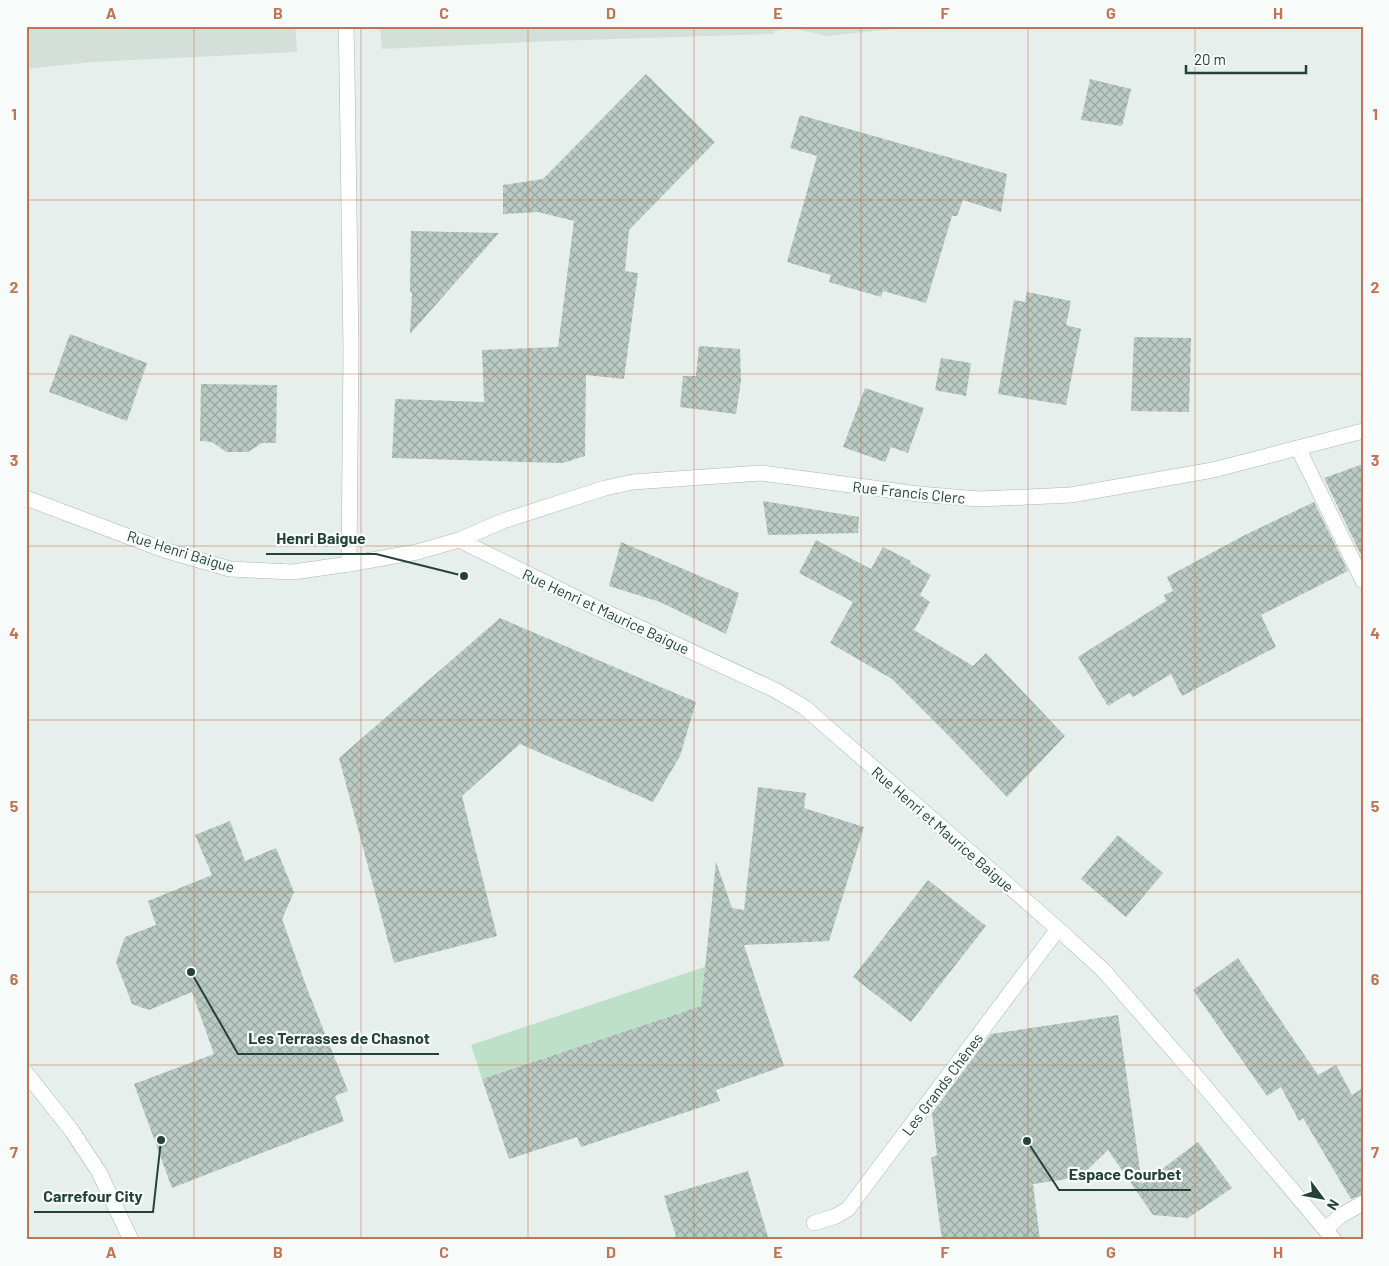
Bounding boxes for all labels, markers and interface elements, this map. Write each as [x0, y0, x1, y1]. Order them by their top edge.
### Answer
text: A [106, 3, 117, 22]
text: B [273, 3, 283, 22]
text: C [439, 3, 449, 22]
text: D [606, 3, 616, 22]
text: E [773, 3, 783, 22]
text: F [941, 3, 950, 22]
text: G [1106, 3, 1116, 22]
text: H [1273, 3, 1283, 22]
scale bar [1186, 42, 1306, 74]
text: 20 m [1194, 50, 1226, 68]
text: 1 [11, 104, 17, 123]
text: 1 [1372, 104, 1378, 123]
text: 2 [10, 277, 19, 296]
text: 2 [1371, 277, 1380, 296]
text: 3 [10, 450, 18, 469]
text: 3 [1371, 450, 1379, 469]
street label: Rue Francis Clerc [852, 477, 966, 507]
callout: Henri Baigue [266, 523, 376, 554]
street label: Rue Henri Baigue [125, 526, 237, 576]
text: Henri Baigue [276, 528, 366, 547]
street label: Rue Henri et Maurice Baigue [520, 564, 692, 658]
text: 4 [9, 623, 19, 642]
text: 4 [1370, 623, 1380, 642]
street label: Rue Henri et Maurice Baigue [868, 762, 1018, 896]
text: 5 [10, 796, 19, 815]
text: 5 [1371, 796, 1380, 815]
text: 6 [10, 969, 19, 988]
text: 6 [1371, 969, 1380, 988]
callout: Les Terrasses de Chasnot [238, 1023, 439, 1054]
text: Les Terrasses de Chasnot [248, 1028, 430, 1047]
street label: Les Grands Chênes [898, 1029, 986, 1139]
text: 7 [10, 1142, 18, 1161]
text: 7 [1371, 1142, 1379, 1161]
callout: Espace Courbet [1059, 1159, 1191, 1190]
text: Espace Courbet [1069, 1164, 1181, 1183]
north arrow [1296, 1174, 1346, 1224]
callout: Carrefour City [34, 1181, 153, 1212]
text: Carrefour City [43, 1186, 143, 1205]
text: N [1324, 1197, 1343, 1214]
text: A [106, 1242, 117, 1261]
text: B [273, 1242, 283, 1261]
text: C [439, 1242, 449, 1261]
text: D [606, 1242, 616, 1261]
text: E [773, 1242, 783, 1261]
text: F [941, 1242, 950, 1261]
text: G [1106, 1242, 1116, 1261]
text: H [1273, 1242, 1283, 1261]

